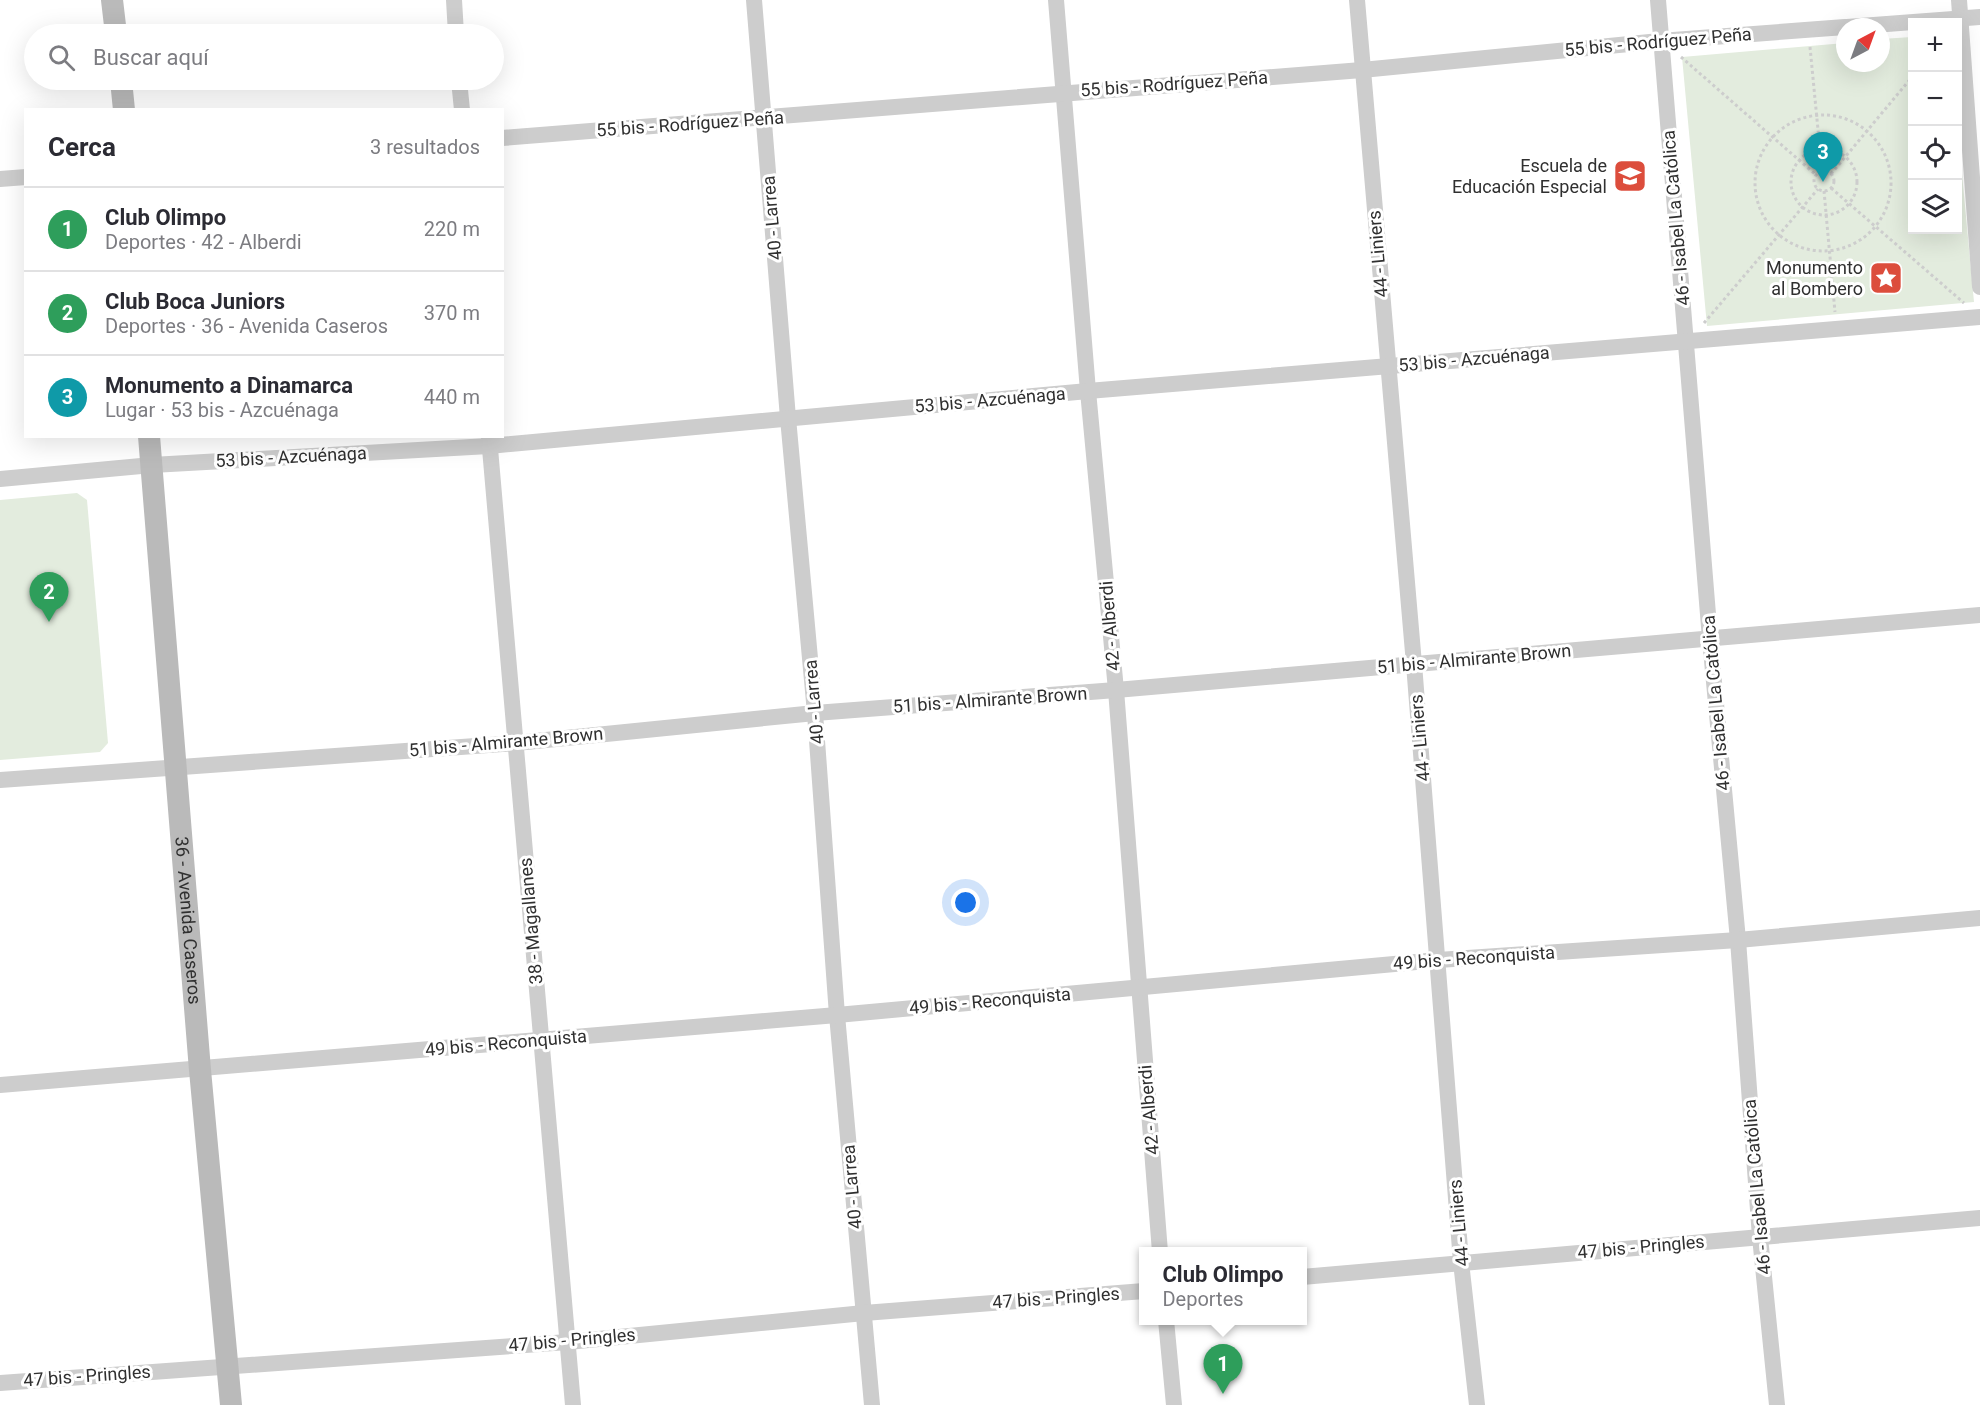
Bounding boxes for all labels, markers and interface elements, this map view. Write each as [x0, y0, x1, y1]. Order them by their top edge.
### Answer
north arrow [1836, 18, 1890, 72]
map controls [1908, 18, 1962, 234]
button: + [1908, 18, 1962, 72]
street label: 55 bis - Rodríguez Peña [1563, 23, 1752, 60]
search box [24, 24, 504, 90]
icon: search [45, 41, 78, 74]
text: Buscar aquí [93, 45, 209, 70]
street label: 55 bis - Rodríguez Peña [1079, 66, 1268, 101]
button: − [1908, 72, 1962, 126]
street label: 55 bis - Rodríguez Peña [595, 106, 784, 141]
button: locate [1908, 126, 1962, 180]
street label: 46 - Isabel La Católica [1657, 129, 1694, 307]
text: Cerca [48, 132, 116, 162]
pin: 3 [1804, 132, 1842, 182]
text: 3 resultados [370, 135, 480, 159]
place label: Escuela de Educación Especial [1452, 155, 1607, 197]
school or university icon: Escuela de Educación Especial [1612, 158, 1648, 194]
street label: 40 - Larrea [757, 175, 786, 261]
button: layers [1908, 180, 1962, 234]
text: Club Olimpo [105, 205, 226, 230]
street label: 44 - Liniers [1363, 210, 1392, 299]
text: 1 [62, 217, 73, 241]
text: 220 m [424, 217, 480, 241]
text: Deportes · 42 - Alberdi [105, 230, 302, 254]
place label: Monumento al Bombero [1766, 257, 1863, 299]
place icon: Monumento al Bombero [1868, 260, 1904, 296]
text: Club Boca Juniors [105, 289, 285, 314]
text: 2 [62, 301, 73, 325]
text: 370 m [424, 301, 480, 325]
text: Deportes · 36 - Avenida Caseros [105, 314, 388, 338]
street label: 53 bis - Azcuénaga [1398, 341, 1550, 376]
text: Monumento a Dinamarca [105, 373, 353, 398]
street label: 53 bis - Azcuénaga [914, 382, 1066, 417]
text: 3 [62, 385, 73, 409]
text: 440 m [424, 385, 480, 409]
text: Lugar · 53 bis - Azcuénaga [105, 398, 339, 422]
street label: 53 bis - Azcuénaga [215, 442, 367, 471]
pin: 2 [29, 572, 68, 622]
street label: 42 - Alberdi [1095, 580, 1124, 672]
street label: 46 - Isabel La Católica [1697, 614, 1734, 792]
street label: 51 bis - Almirante Brown [1376, 640, 1572, 677]
street label: 40 - Larrea [799, 659, 828, 745]
street label: 51 bis - Almirante Brown [892, 682, 1088, 717]
street label: 44 - Liniers [1405, 694, 1434, 783]
street label: 51 bis - Almirante Brown [408, 723, 604, 760]
street label: 36 - Avenida Caseros [171, 836, 206, 1005]
street label: 38 - Magallanes [515, 857, 546, 985]
your location [951, 888, 980, 917]
street label: 49 bis - Reconquista [1392, 941, 1556, 974]
street label: 49 bis - Reconquista [908, 983, 1072, 1018]
street label: 49 bis - Reconquista [424, 1025, 588, 1060]
street label: 42 - Alberdi [1134, 1064, 1163, 1156]
street label: 46 - Isabel La Católica [1738, 1098, 1775, 1276]
street label: 40 - Larrea [837, 1144, 866, 1230]
street label: 44 - Liniers [1444, 1179, 1473, 1268]
street label: 47 bis - Pringles [1577, 1230, 1705, 1263]
popup [1139, 1247, 1307, 1325]
text: Club Olimpo [1162, 1262, 1284, 1287]
street label: 47 bis - Pringles [992, 1283, 1120, 1312]
text: Deportes [1162, 1287, 1244, 1311]
street label: 47 bis - Pringles [508, 1323, 636, 1356]
pin: 1 [1204, 1344, 1242, 1394]
street label: 47 bis - Pringles [23, 1361, 151, 1390]

